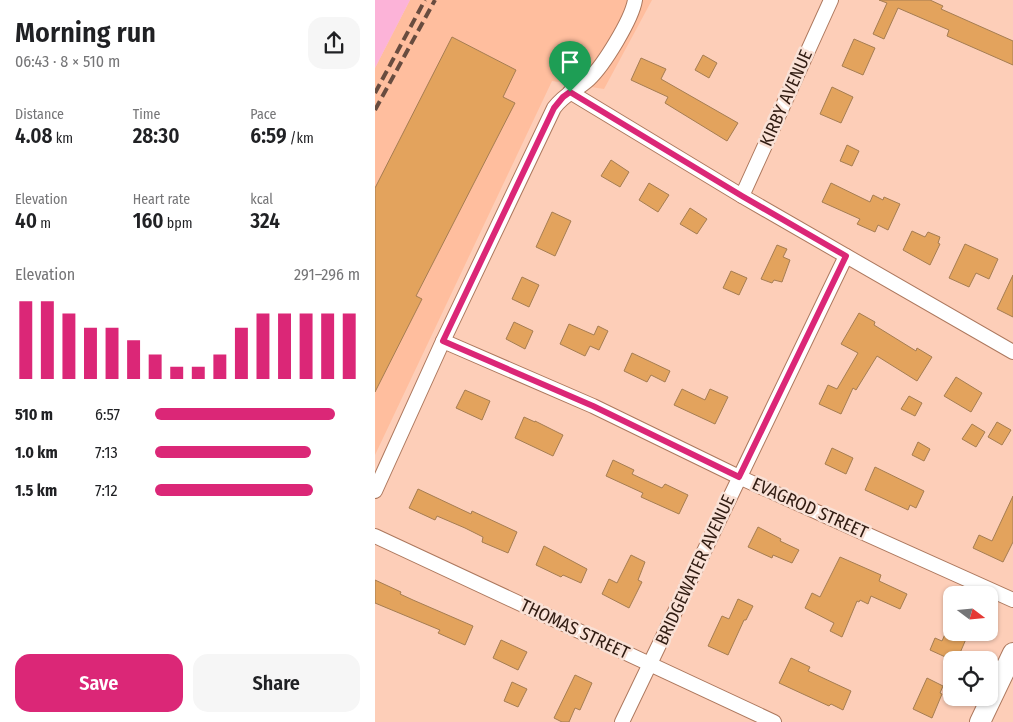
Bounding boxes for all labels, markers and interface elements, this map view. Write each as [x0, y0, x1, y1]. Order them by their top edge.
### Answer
text: Morning run [15, 16, 156, 49]
button: share [308, 17, 360, 69]
pin [549, 41, 591, 92]
street label: KIRBY AVENUE [755, 46, 817, 150]
icon: arrive [556, 48, 584, 76]
text: 06:43 · 8 × 510 m [15, 52, 120, 71]
text: Distance [15, 106, 64, 123]
text: Time [133, 106, 160, 123]
text: Pace [250, 106, 276, 123]
text: 4.08 [15, 123, 52, 149]
text: 28:30 [133, 123, 179, 149]
text: 6:59 [250, 123, 287, 149]
text: km [52, 130, 73, 147]
text: /km [287, 130, 314, 147]
text: Elevation [15, 191, 68, 208]
text: Heart rate [133, 191, 190, 208]
text: kcal [250, 191, 273, 208]
text: 40 [15, 208, 37, 234]
text: 160 [133, 208, 164, 234]
text: 324 [250, 208, 280, 234]
text: m [37, 215, 51, 232]
text: bpm [164, 215, 193, 232]
text: Elevation [15, 265, 75, 284]
text: 291–296 m [294, 265, 360, 284]
text: 510 m [15, 405, 53, 424]
text: 6:57 [95, 405, 120, 424]
text: 1.0 km [15, 443, 58, 462]
text: 7:13 [95, 443, 118, 462]
street label: EVAGROD STREET [749, 473, 872, 544]
text: 1.5 km [15, 481, 57, 500]
text: 7:12 [95, 481, 118, 500]
street label: BRIDGEWATER AVENUE [651, 491, 739, 649]
north arrow [943, 586, 997, 641]
map controls [943, 586, 998, 706]
street label: THOMAS STREET [517, 594, 634, 664]
button: locate [943, 651, 998, 706]
button: Save [15, 654, 183, 712]
button: Share [193, 654, 360, 712]

